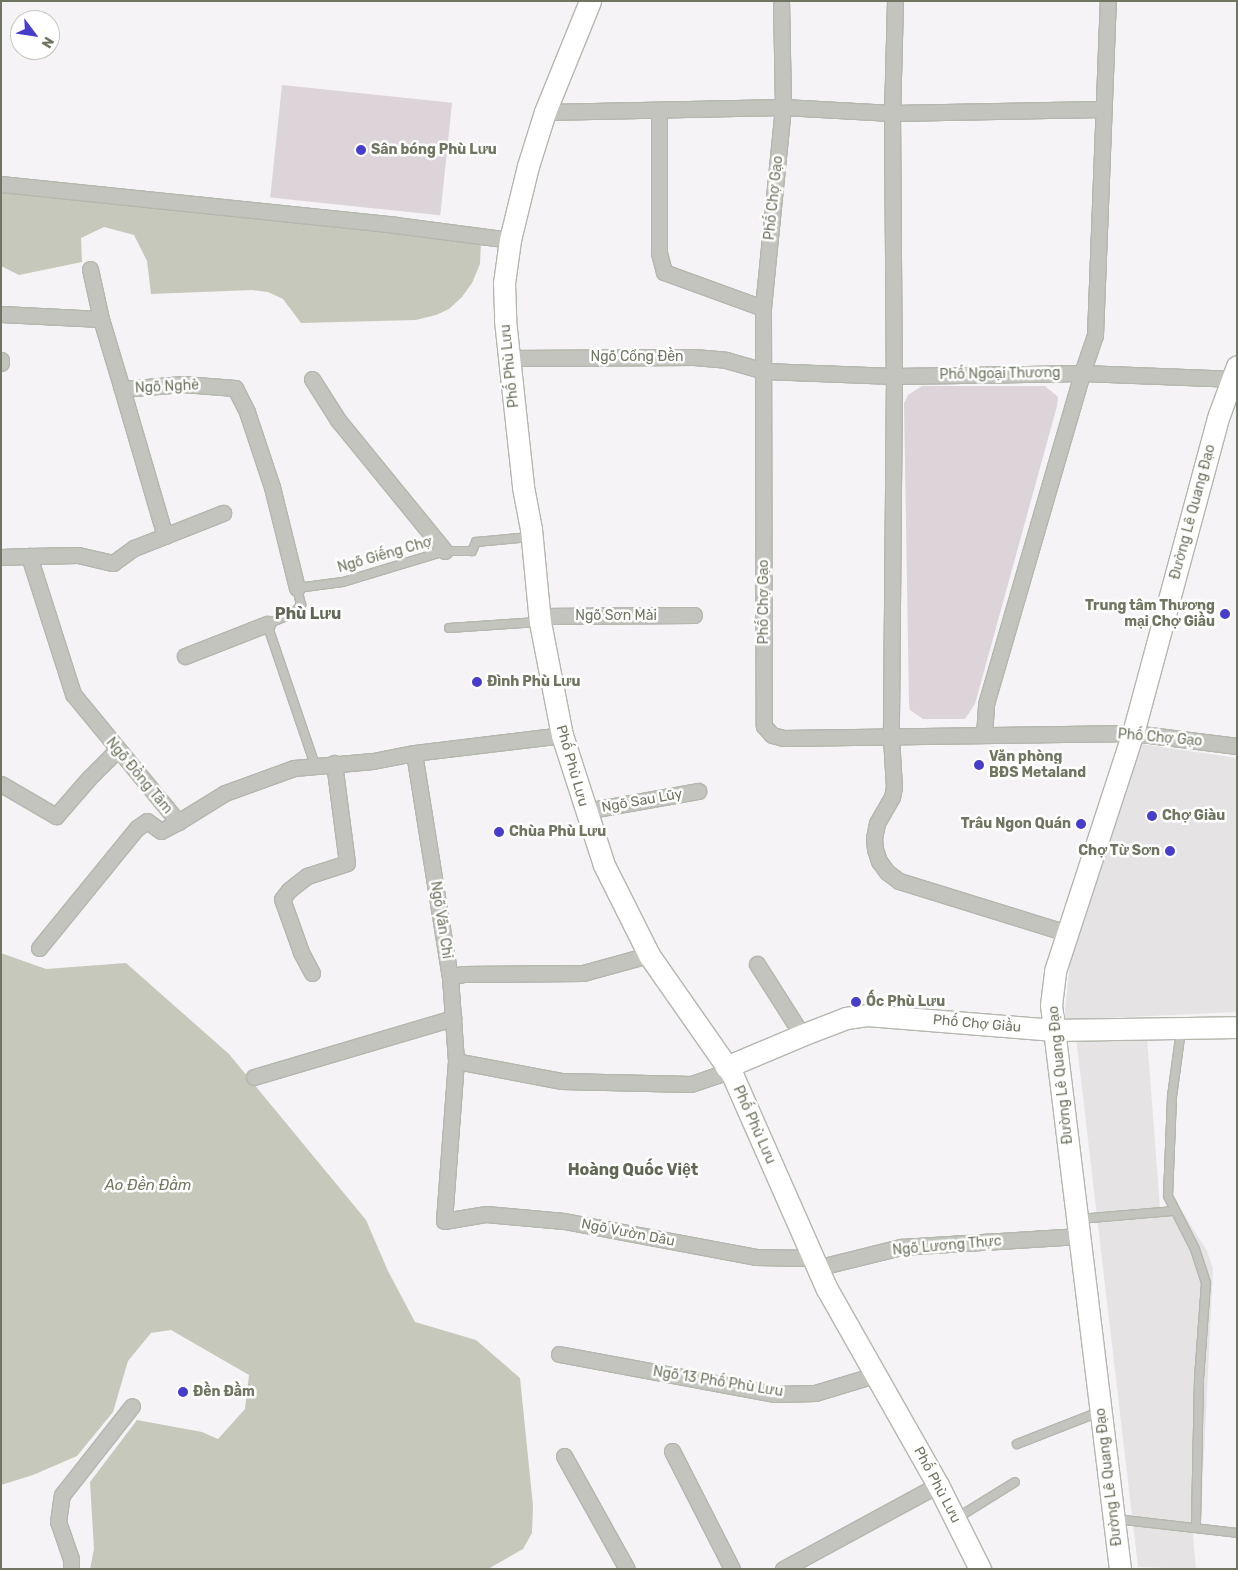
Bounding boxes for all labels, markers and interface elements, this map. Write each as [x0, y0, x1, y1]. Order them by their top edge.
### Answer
north arrow [10, 10, 60, 60]
text: N [38, 34, 57, 51]
place label: Sân bóng Phù Lưu [371, 142, 497, 158]
marker: Sân bóng Phù Lưu [355, 144, 367, 156]
street label: Phố Chợ Gạo [761, 155, 787, 241]
street label: Phố Phù Lưu [497, 323, 523, 409]
street label: Ngõ Cổng Đền [590, 349, 684, 365]
street label: Phố Ngoại Thương [939, 365, 1061, 383]
street label: Ngõ Nghè [135, 377, 199, 397]
street label: Đường Lê Quang Đạo [1167, 443, 1219, 581]
street label: Ngõ Giếng Chợ [336, 533, 434, 577]
street label: Phố Chợ Gạo [756, 560, 772, 644]
place label: Trung tâm Thương mại Chợ Giầu [1084, 598, 1215, 630]
district label: Phù Lưu [275, 604, 341, 624]
street label: Ngõ Sơn Mài [575, 608, 657, 624]
marker: Trung tâm Thương mại Chợ Giầu [1219, 608, 1231, 620]
place label: Đình Phù Lưu [487, 674, 580, 690]
marker: Đình Phù Lưu [471, 676, 483, 688]
street label: Phố Phù Lưu [552, 723, 592, 809]
street label: Phố Chợ Gạo [1117, 726, 1203, 750]
street label: Ngõ Đồng Tâm [102, 734, 176, 818]
place label: Văn phòng BĐS Metaland [989, 749, 1086, 782]
marker: Văn phòng BĐS Metaland [973, 759, 985, 771]
street label: Ngõ Sau Lũy [600, 786, 684, 816]
place label: Chợ Giàu [1162, 808, 1225, 824]
marker: Chợ Giàu [1146, 810, 1158, 822]
place label: Trâu Ngon Quán [961, 816, 1071, 832]
marker: Trâu Ngon Quán [1075, 818, 1087, 830]
place label: Chùa Phù Lưu [509, 824, 606, 840]
marker: Chùa Phù Lưu [493, 826, 505, 838]
place label: Chợ Từ Sơn [1078, 843, 1160, 859]
marker: Chợ Từ Sơn [1164, 845, 1176, 857]
street label: Ngõ Văn Chỉ [427, 880, 455, 960]
place label: Ốc Phù Lưu [866, 994, 945, 1010]
marker: Ốc Phù Lưu [850, 996, 862, 1008]
street label: Đường Lê Quang Đạo [1045, 1005, 1077, 1145]
street label: Phố Chợ Giầu [932, 1012, 1022, 1036]
street label: Phố Phù Lưu [729, 1083, 779, 1167]
district label: Hoàng Quốc Việt [567, 1160, 699, 1180]
water label: Ao Đền Đầm [105, 1177, 191, 1195]
street label: Ngõ Vườn Dâu [580, 1216, 676, 1250]
street label: Ngõ Lương Thực [892, 1233, 1002, 1259]
street label: Ngõ 13 Phố Phù Lưu [652, 1363, 784, 1401]
place label: Đền Đầm [193, 1384, 255, 1400]
marker: Đền Đầm [177, 1386, 189, 1398]
street label: Đường Lê Quang Đạo [1092, 1407, 1126, 1547]
street label: Phố Phù Lưu [910, 1444, 964, 1526]

